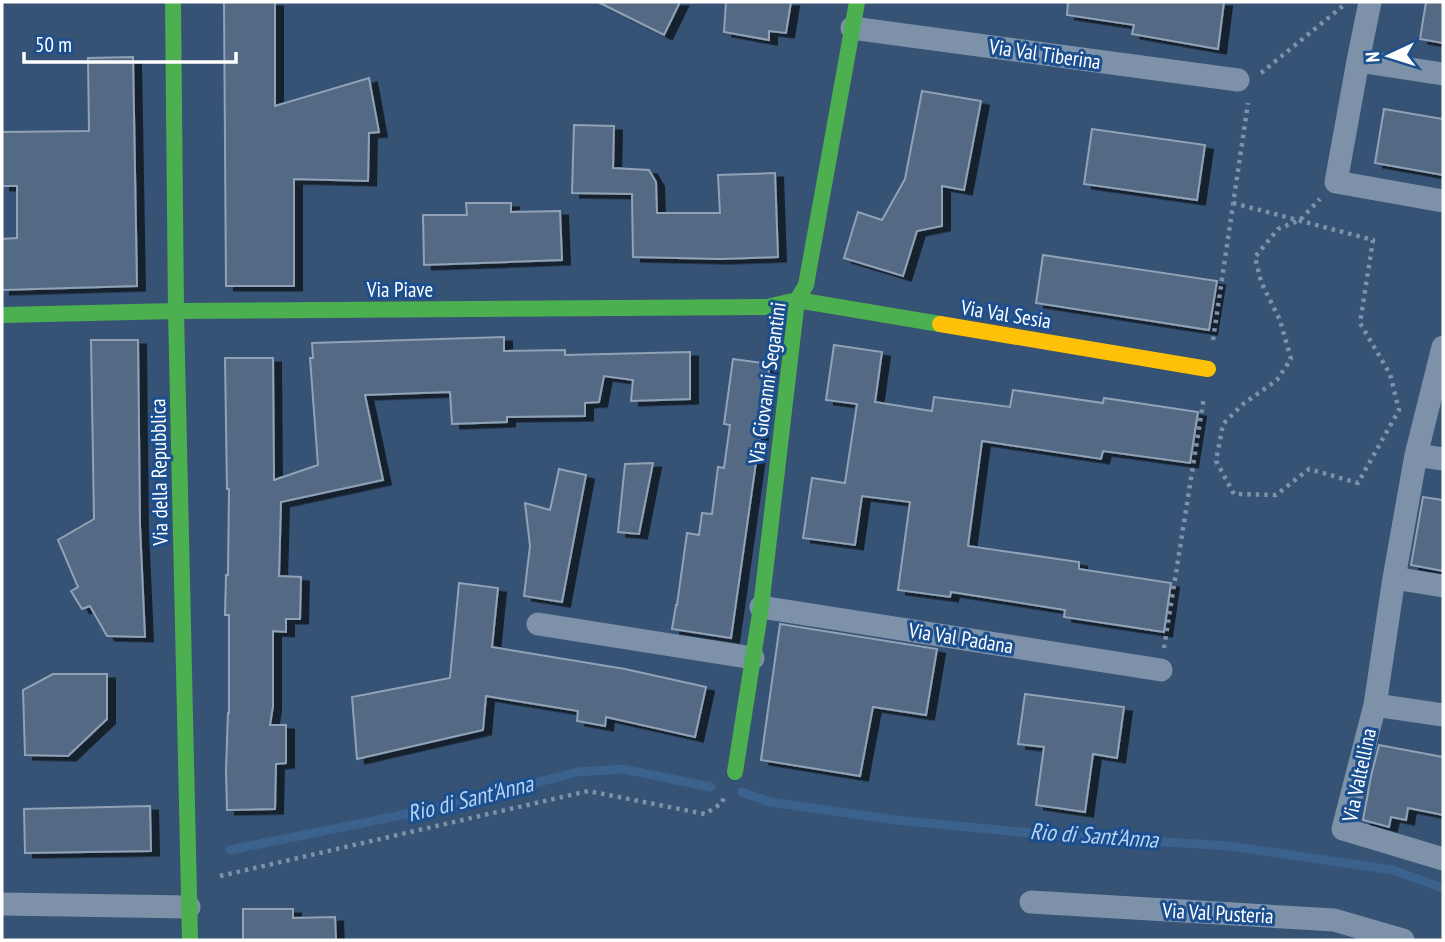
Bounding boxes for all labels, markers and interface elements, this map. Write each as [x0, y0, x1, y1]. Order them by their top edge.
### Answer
scale bar [24, 21, 236, 65]
north arrow [1354, 21, 1424, 91]
text: 50 m [35, 31, 72, 58]
street label: Via Val Tiberina [986, 33, 1103, 75]
text: N [1360, 51, 1384, 63]
street label: Via Piave [366, 276, 433, 303]
street label: Via Val Sesia [958, 293, 1053, 334]
street label: Via Giovanni Segantini [742, 300, 792, 467]
street label: Via della Repubblica [144, 398, 174, 547]
street label: Via Val Padana [906, 616, 1015, 660]
street label: Via Valtellina [1336, 726, 1382, 825]
water label: Rio di Sant'Anna [404, 768, 537, 828]
water label: Rio di Sant'Anna [1029, 816, 1161, 854]
street label: Via Val Pusteria [1161, 897, 1274, 929]

